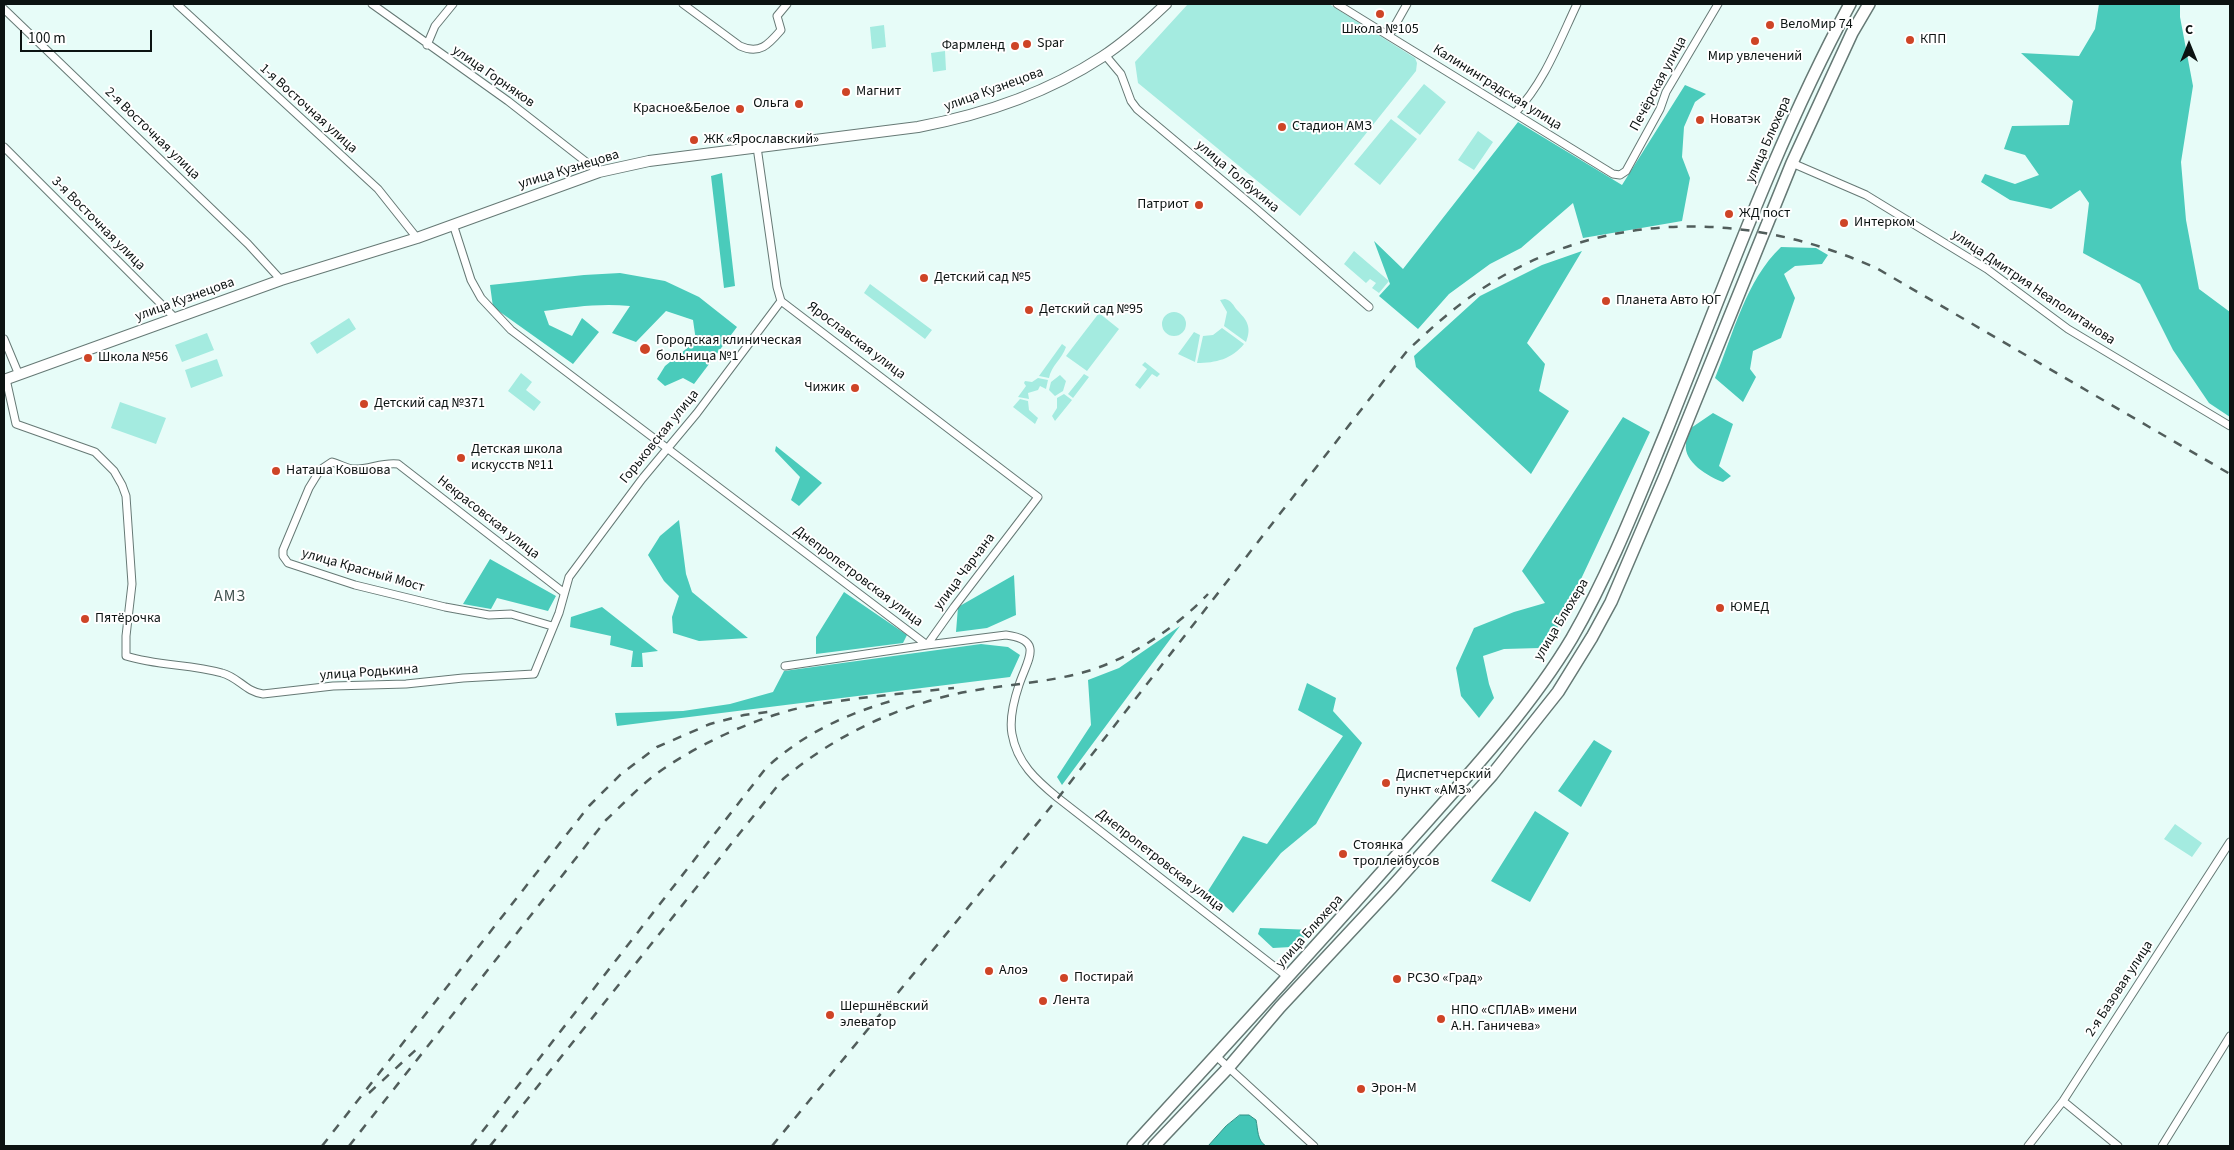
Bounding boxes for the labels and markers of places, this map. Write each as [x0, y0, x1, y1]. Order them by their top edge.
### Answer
marker: Школа №105 [1374, 8, 1386, 20]
place label: ВелоМир 74 [1780, 17, 1853, 33]
marker: ВелоМир 74 [1764, 19, 1776, 31]
place label: Школа №105 [1341, 22, 1419, 38]
place label: КПП [1920, 32, 1946, 48]
marker: КПП [1904, 34, 1916, 46]
marker: Мир увлечений [1749, 35, 1761, 47]
place label: Spar [1037, 36, 1064, 52]
place label: Фармленд [942, 38, 1005, 54]
marker: Spar [1021, 38, 1033, 50]
marker: Фармленд [1009, 40, 1021, 52]
place label: Мир увлечений [1708, 49, 1802, 65]
place label: Магнит [856, 84, 901, 100]
marker: Магнит [840, 86, 852, 98]
place label: Ольга [753, 96, 789, 112]
marker: Ольга [793, 98, 805, 110]
place label: Красное&Белое [633, 101, 730, 117]
marker: Красное&Белое [734, 103, 746, 115]
place label: Новатэк [1710, 112, 1760, 128]
marker: Новатэк [1694, 114, 1706, 126]
place label: Стадион АМЗ [1292, 119, 1372, 135]
marker: Стадион АМЗ [1276, 121, 1288, 133]
place label: ЖК «Ярославский» [704, 132, 819, 148]
marker: ЖК «Ярославский» [688, 134, 700, 146]
place label: Патриот [1137, 197, 1189, 213]
marker: Патриот [1193, 199, 1205, 211]
place label: ЖД пост [1739, 206, 1791, 222]
marker: ЖД пост [1723, 208, 1735, 220]
place label: Интерком [1854, 215, 1915, 231]
marker: Интерком [1838, 217, 1850, 229]
place label: Детский сад №5 [934, 270, 1031, 286]
marker: Детский сад №5 [918, 272, 930, 284]
place label: Планета Авто ЮГ [1616, 293, 1721, 309]
marker: Планета Авто ЮГ [1600, 295, 1612, 307]
place label: Детский сад №95 [1039, 302, 1143, 318]
marker: Детский сад №95 [1023, 304, 1035, 316]
place label: Городская клиническая больница №1 [656, 333, 802, 366]
marker: Городская клиническая больница №1 [638, 342, 652, 356]
place label: Школа №56 [98, 350, 168, 366]
marker: Школа №56 [82, 352, 94, 364]
place label: Чижик [804, 380, 845, 396]
marker: Чижик [849, 382, 861, 394]
place label: Детский сад №371 [374, 396, 485, 412]
marker: Детский сад №371 [358, 398, 370, 410]
place label: Детская школа искусств №11 [471, 442, 563, 474]
marker: Детская школа искусств №11 [455, 452, 467, 464]
place label: Наташа Ковшова [286, 463, 390, 479]
marker: Наташа Ковшова [270, 465, 282, 477]
place label: ЮМЕД [1730, 600, 1769, 616]
marker: ЮМЕД [1714, 602, 1726, 614]
place label: Пятёрочка [95, 611, 161, 627]
marker: Пятёрочка [79, 613, 91, 625]
place label: Диспетчерский пункт «АМЗ» [1396, 767, 1491, 800]
marker: Диспетчерский пункт «АМЗ» [1380, 777, 1392, 789]
place label: Стоянка троллейбусов [1353, 838, 1439, 870]
marker: Стоянка троллейбусов [1337, 848, 1349, 860]
place label: Алоэ [999, 963, 1028, 979]
marker: Алоэ [983, 965, 995, 977]
place label: Постирай [1074, 970, 1134, 986]
place label: РСЗО «Град» [1407, 971, 1483, 987]
marker: Постирай [1058, 972, 1070, 984]
marker: РСЗО «Град» [1391, 973, 1403, 985]
place label: Лента [1053, 993, 1090, 1009]
marker: Лента [1037, 995, 1049, 1007]
place label: Шершнёвский элеватор [840, 999, 929, 1032]
place label: НПО «СПЛАВ» имени А.Н. Ганичева» [1451, 1003, 1577, 1036]
marker: Шершнёвский элеватор [824, 1009, 836, 1021]
marker: НПО «СПЛАВ» имени А.Н. Ганичева» [1435, 1013, 1447, 1025]
place label: Эрон-М [1371, 1081, 1417, 1097]
marker: Эрон-М [1355, 1083, 1367, 1095]

